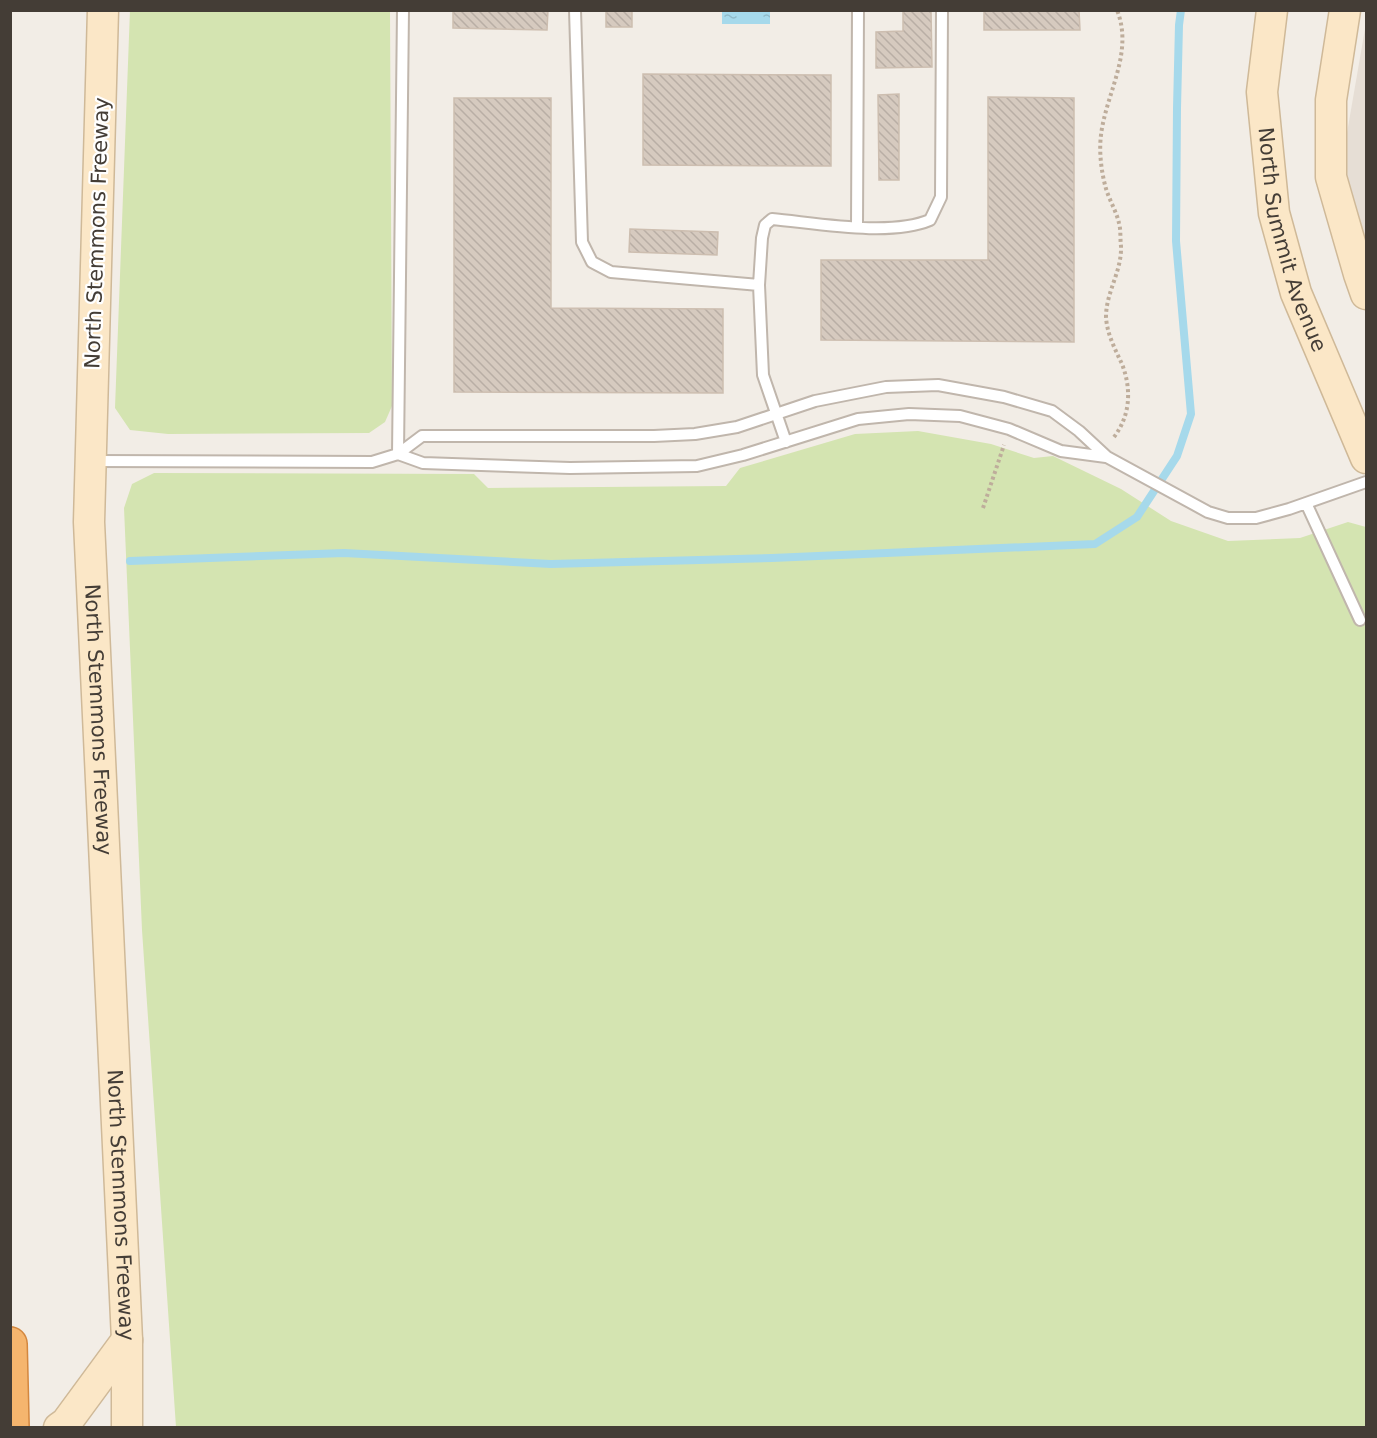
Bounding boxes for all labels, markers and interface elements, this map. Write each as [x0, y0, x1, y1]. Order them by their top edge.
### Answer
street label: North Stemmons Freeway [80, 97, 114, 369]
street label: North Summit Avenue [1254, 126, 1332, 355]
street label: North Stemmons Freeway [80, 583, 116, 856]
street label: North Stemmons Freeway [102, 1069, 139, 1341]

